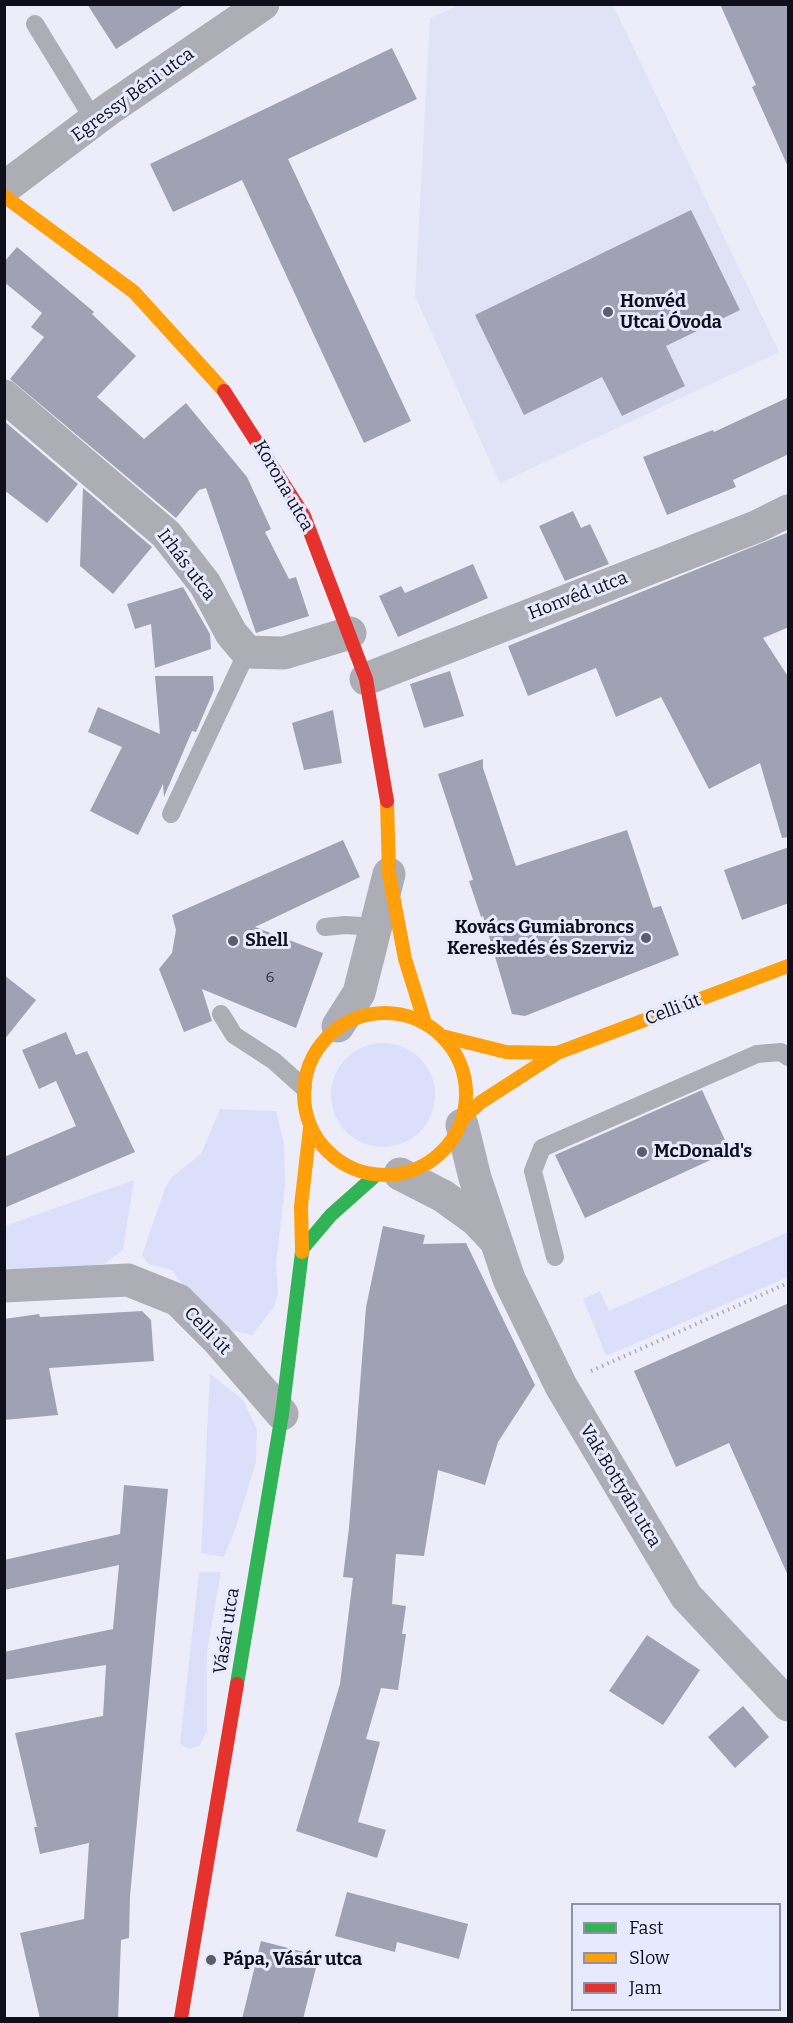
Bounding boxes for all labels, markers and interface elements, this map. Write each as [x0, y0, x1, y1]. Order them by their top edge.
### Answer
street label: Egressy Béni utca [68, 43, 198, 147]
place label: Honvéd Utcai Óvoda [620, 291, 722, 334]
marker: Honvéd Utcai Óvoda [601, 305, 615, 319]
street label: Korona utca [248, 437, 318, 535]
street label: Irhás utca [152, 525, 220, 605]
street label: Honvéd utca [525, 567, 631, 625]
place label: Kovács Gumiabroncs Kereskedés és Szerviz [447, 917, 634, 960]
place label: Shell [245, 930, 288, 952]
marker: Kovács Gumiabroncs Kereskedés és Szerviz [639, 931, 653, 945]
marker: Shell [226, 934, 240, 948]
house number: 6 [266, 969, 274, 987]
street label: Celli út [642, 990, 704, 1030]
place label: McDonald's [654, 1141, 752, 1163]
marker: McDonald's [635, 1145, 649, 1159]
street label: Celli út [179, 1303, 235, 1359]
street label: Vak Bottyán utca [575, 1421, 665, 1551]
street label: Vásár utca [210, 1586, 244, 1676]
legend [571, 1903, 781, 2011]
text: Fast [629, 1917, 664, 1939]
text: Slow [629, 1947, 669, 1969]
place label: Pápa, Vásár utca [223, 1949, 362, 1971]
marker: Pápa, Vásár utca [204, 1953, 218, 1967]
text: Jam [629, 1977, 662, 1999]

